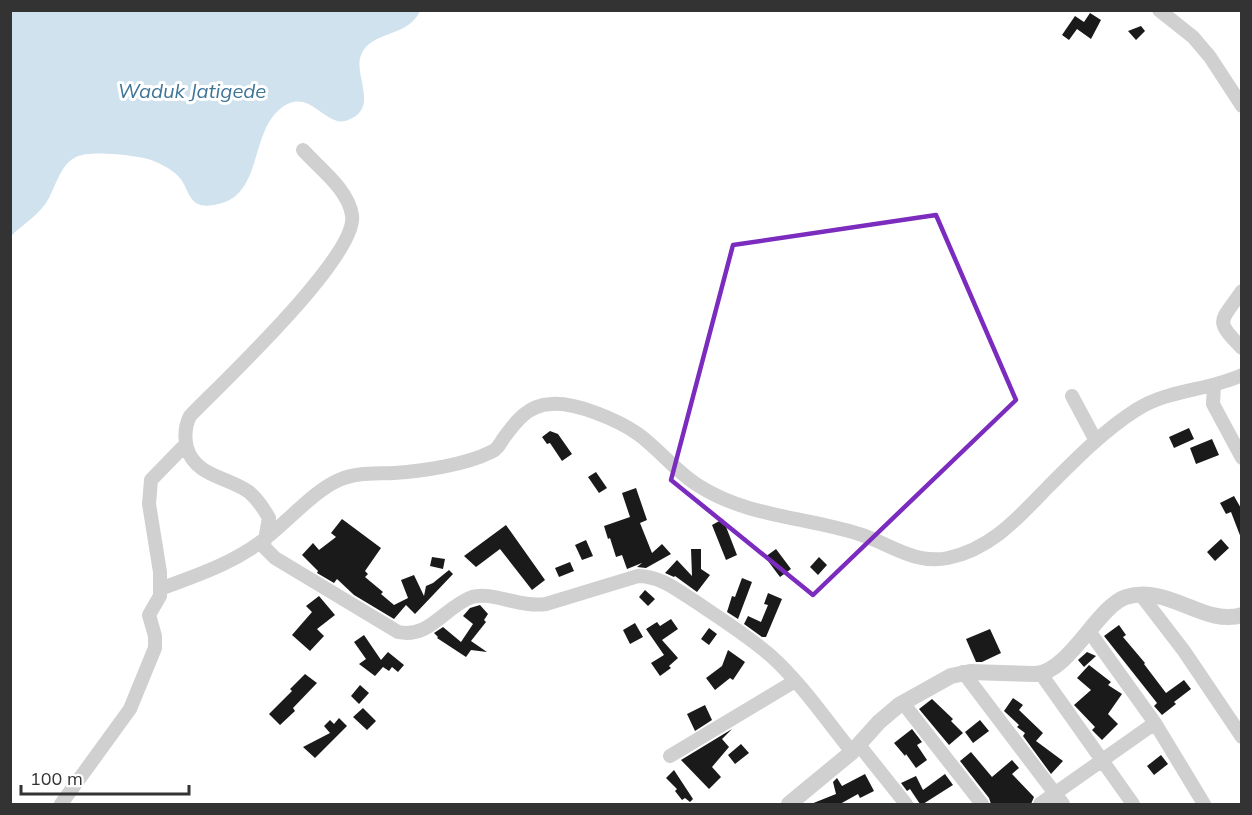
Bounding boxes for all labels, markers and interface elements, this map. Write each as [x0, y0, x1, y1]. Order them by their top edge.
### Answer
water label: Waduk Jatigede [118, 78, 266, 103]
scale bar [21, 758, 189, 796]
text: 100 m [30, 767, 83, 790]

